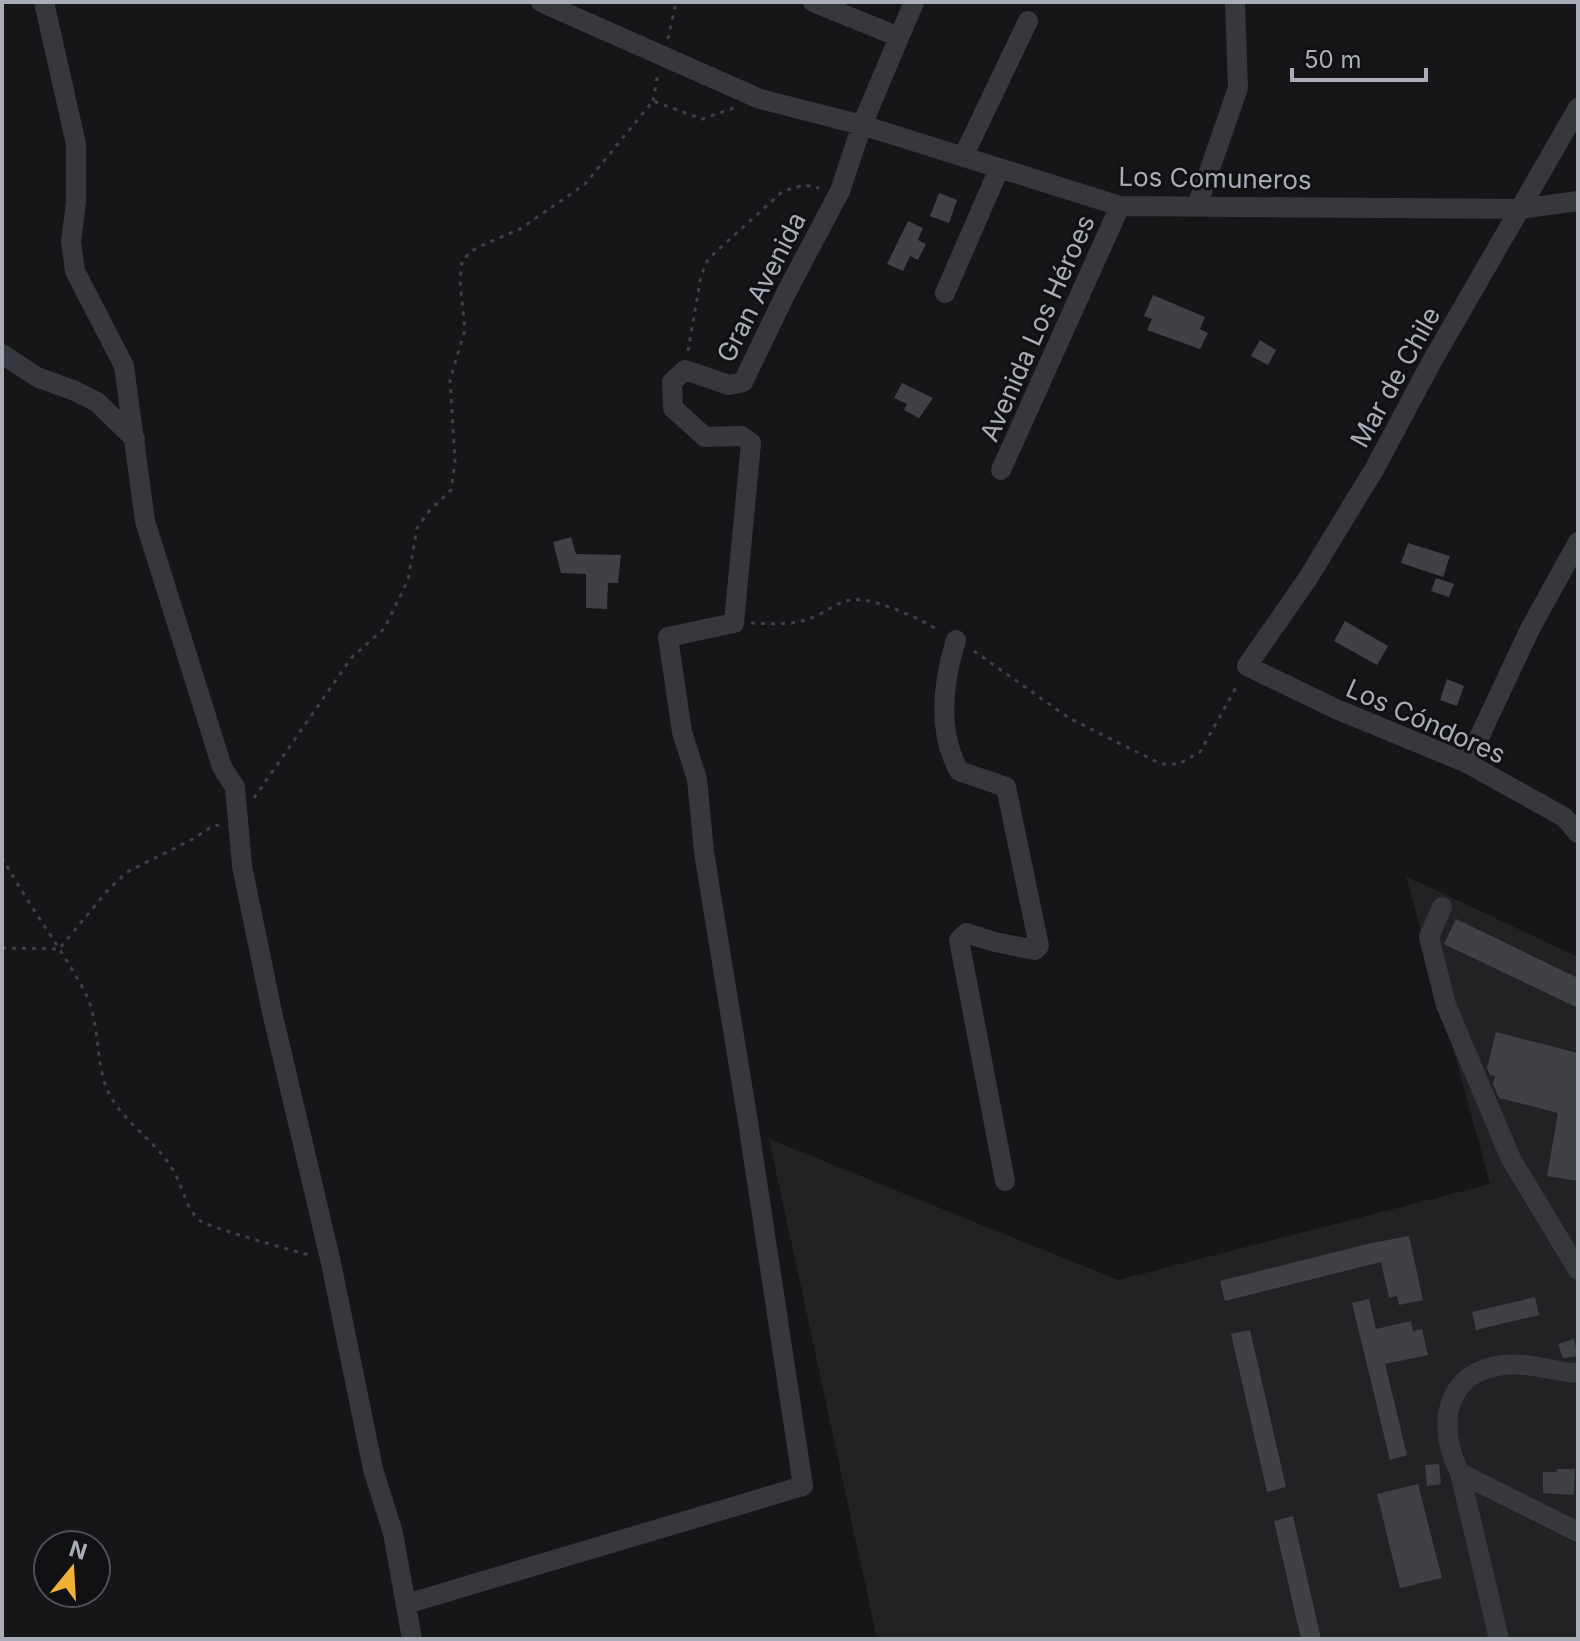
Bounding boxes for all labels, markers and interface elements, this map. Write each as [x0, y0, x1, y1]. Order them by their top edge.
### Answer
scale bar [1292, 32, 1426, 82]
text: 50 m [1304, 45, 1362, 74]
street label: Los Comuneros [1118, 161, 1312, 195]
street label: Gran Avenida [710, 207, 812, 367]
street label: Avenida Los Héroes [973, 210, 1101, 446]
street label: Mar de Chile [1344, 301, 1446, 453]
street label: Los Cóndores [1342, 672, 1510, 770]
north arrow [32, 1529, 112, 1609]
text: N [66, 1535, 90, 1565]

